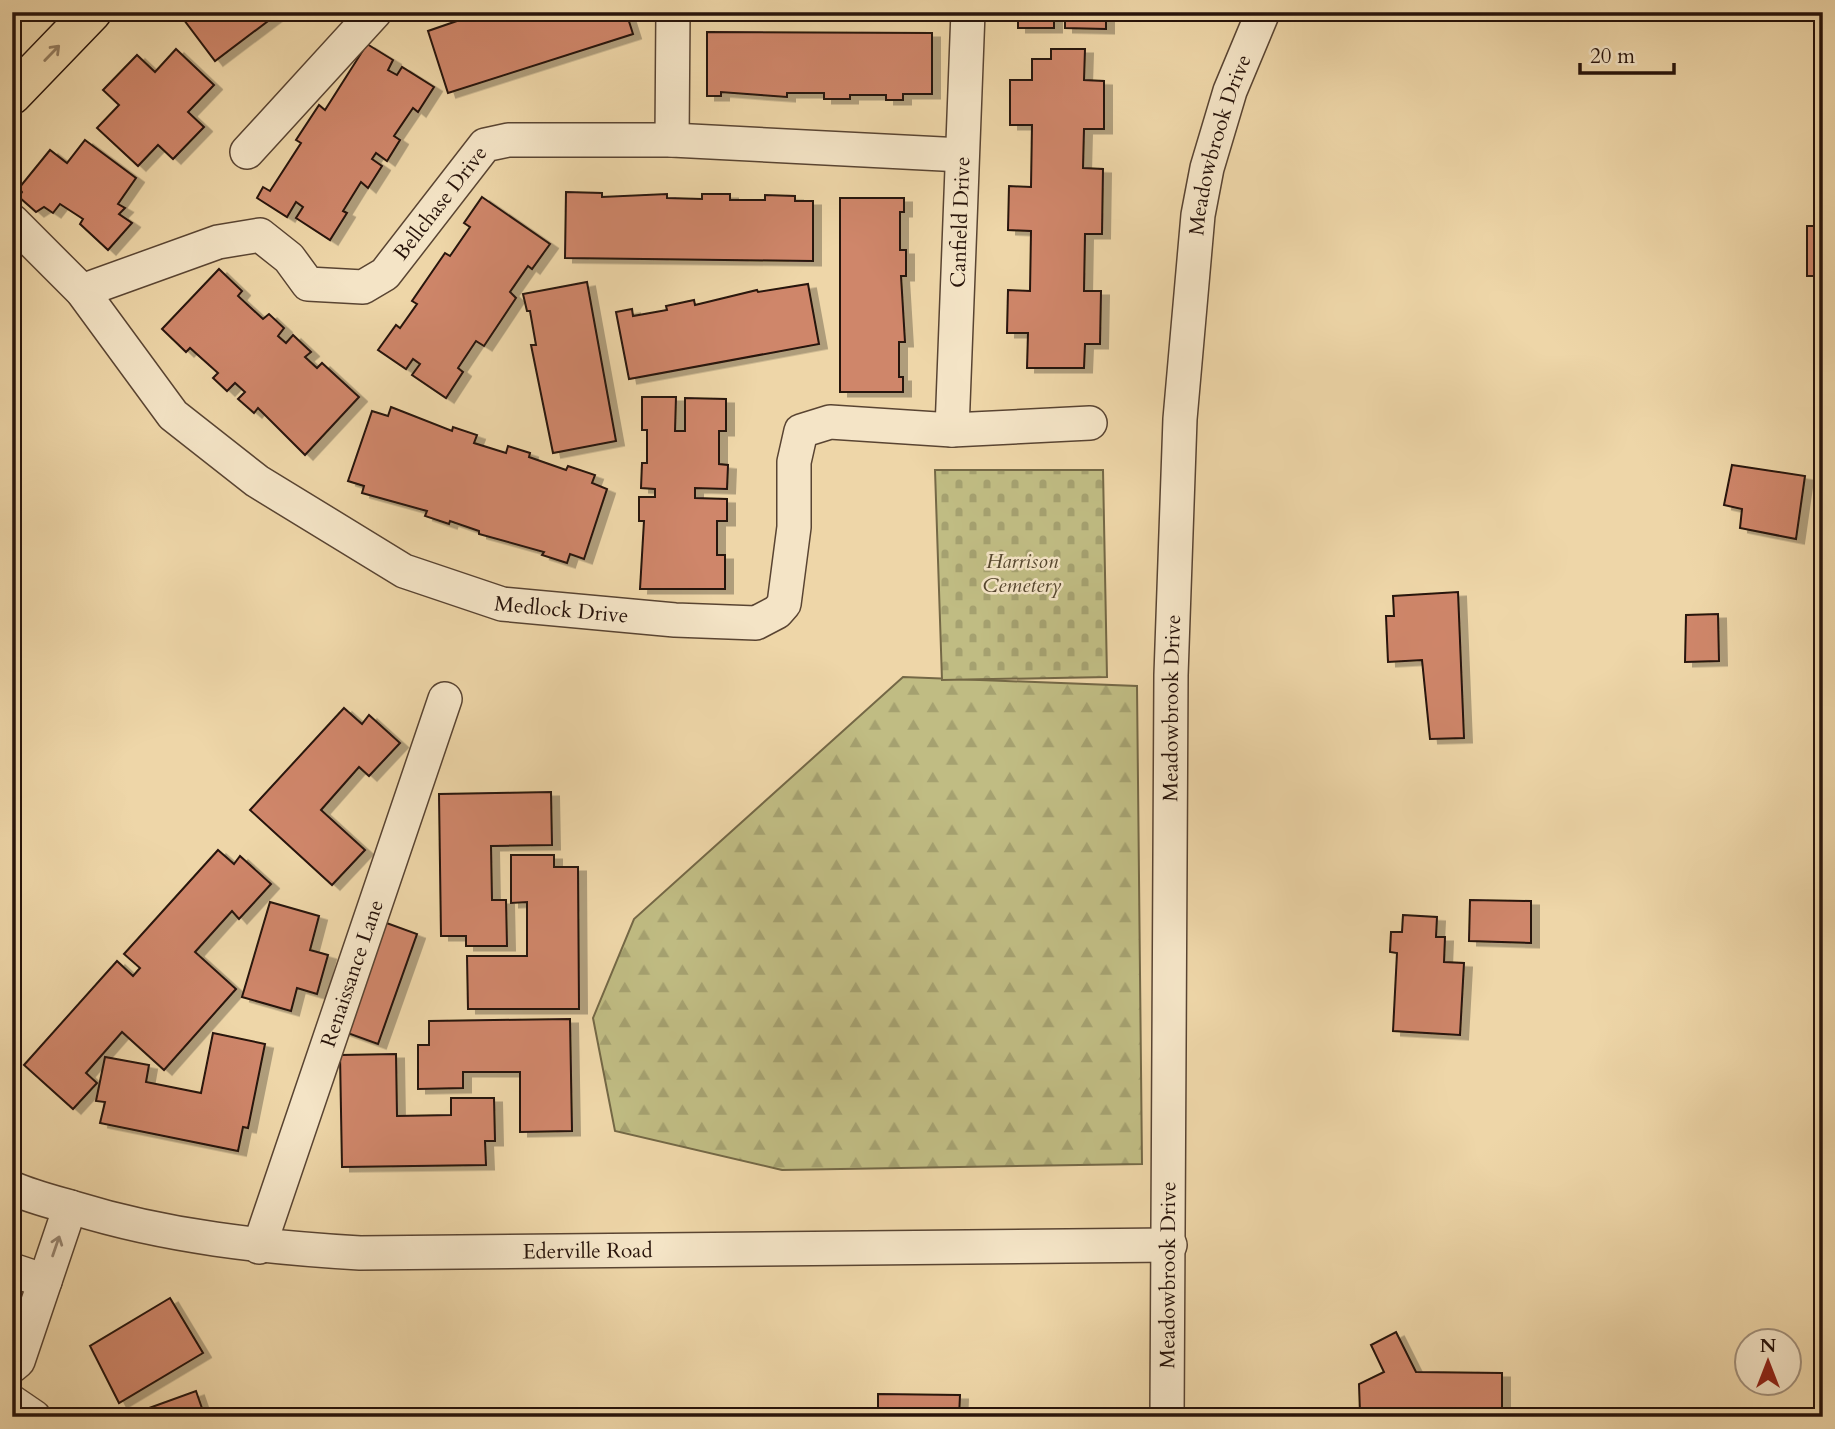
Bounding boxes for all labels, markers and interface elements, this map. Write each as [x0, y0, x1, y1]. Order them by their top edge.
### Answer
scale bar [1580, 32, 1674, 76]
text: 20 m [1590, 42, 1635, 71]
one-way arrow [44, 45, 61, 62]
street label: Meadowbrook Drive [1182, 50, 1258, 237]
street label: Bellchase Drive [386, 140, 494, 266]
street label: Canfield Drive [943, 156, 977, 288]
park label: Harrison Cemetery [983, 547, 1061, 600]
street label: Medlock Drive [493, 589, 630, 630]
street label: Meadowbrook Drive [1156, 614, 1188, 802]
street label: Renaissance Lane [313, 896, 390, 1051]
street label: Meadowbrook Drive [1153, 1181, 1183, 1369]
one-way arrow [51, 1236, 63, 1258]
street label: Ederville Road [522, 1236, 653, 1266]
north arrow [1734, 1328, 1804, 1398]
text: N [1760, 1333, 1777, 1359]

